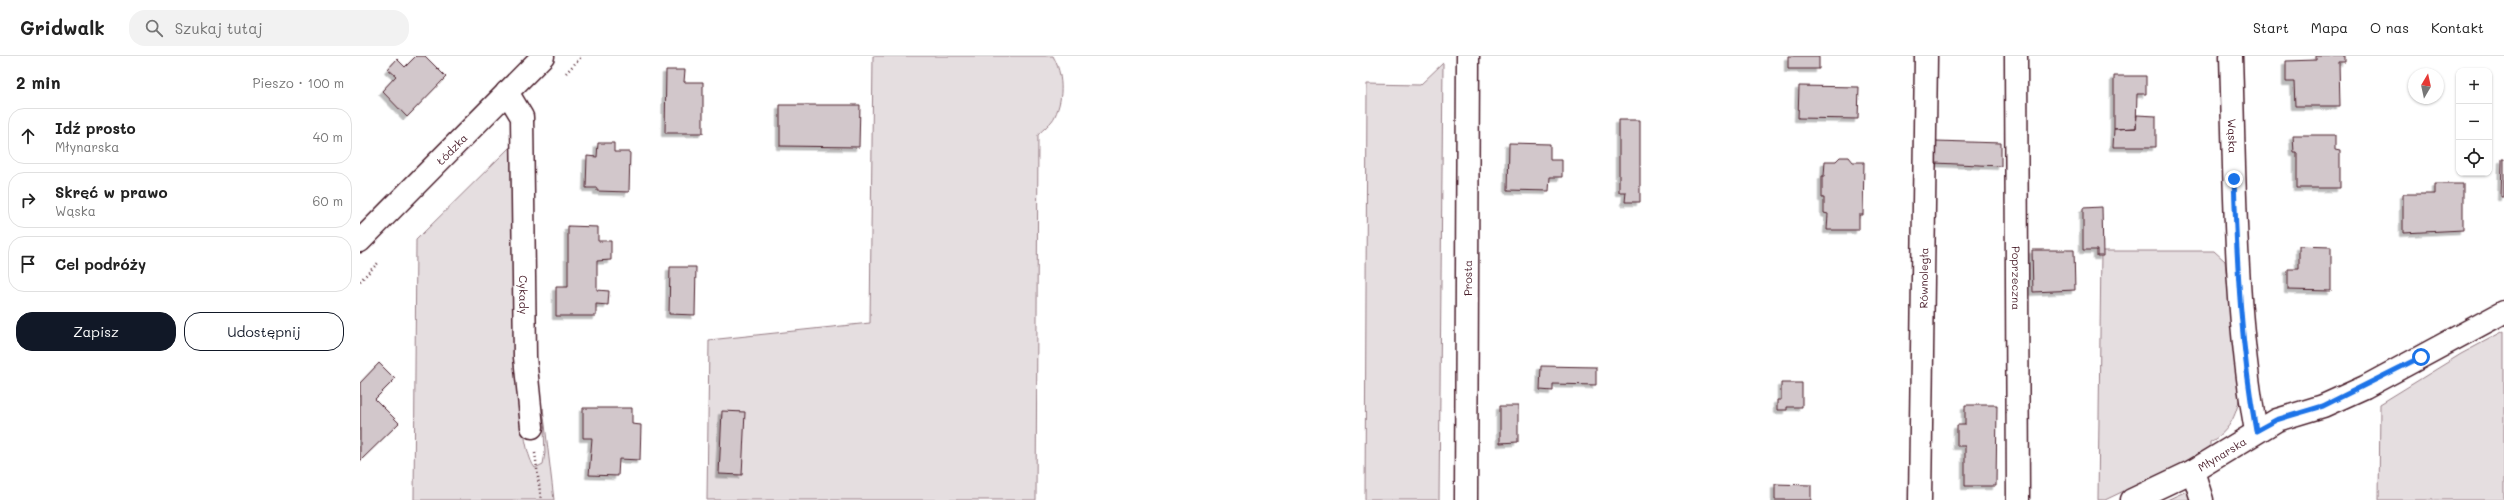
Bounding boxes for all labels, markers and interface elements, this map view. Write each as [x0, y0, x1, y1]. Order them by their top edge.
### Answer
search box [129, 10, 409, 46]
text: Gridwalk [20, 15, 105, 40]
icon: search [143, 17, 165, 39]
text: Szukaj tutaj [175, 18, 263, 38]
text: Start [2253, 18, 2289, 37]
text: Mapa [2311, 18, 2348, 37]
text: O nas [2370, 18, 2409, 37]
text: Kontakt [2431, 18, 2484, 37]
north arrow [2408, 68, 2444, 104]
map controls [2456, 68, 2492, 176]
button: + [2456, 68, 2492, 104]
text: 2 min [16, 71, 61, 93]
text: Pieszo · 100 m [252, 74, 344, 91]
button: − [2456, 104, 2492, 140]
text: Idź prosto [55, 118, 136, 138]
street label: Wąska [2225, 118, 2241, 154]
icon: ahead [17, 125, 39, 147]
text: 40 m [313, 128, 343, 145]
street label: Łódzka [433, 130, 470, 167]
text: Młynarska [55, 138, 119, 155]
button: locate [2456, 140, 2492, 176]
route end [2225, 170, 2243, 188]
text: Skręć w prawo [55, 182, 168, 202]
icon: right [17, 189, 39, 211]
text: 60 m [313, 192, 343, 209]
text: Wąska [55, 202, 96, 219]
street label: Poprzeczna [2009, 246, 2025, 310]
street label: Równoległa [1915, 247, 1931, 309]
icon: arrive [17, 253, 39, 275]
text: Cel podróży [55, 254, 146, 274]
street label: Prosta [1459, 260, 1475, 296]
street label: Cykady [516, 275, 532, 315]
button: Zapisz [16, 312, 176, 351]
button: Udostępnij [184, 312, 344, 351]
route start [2412, 348, 2430, 366]
street label: Młynarska [2194, 433, 2249, 474]

